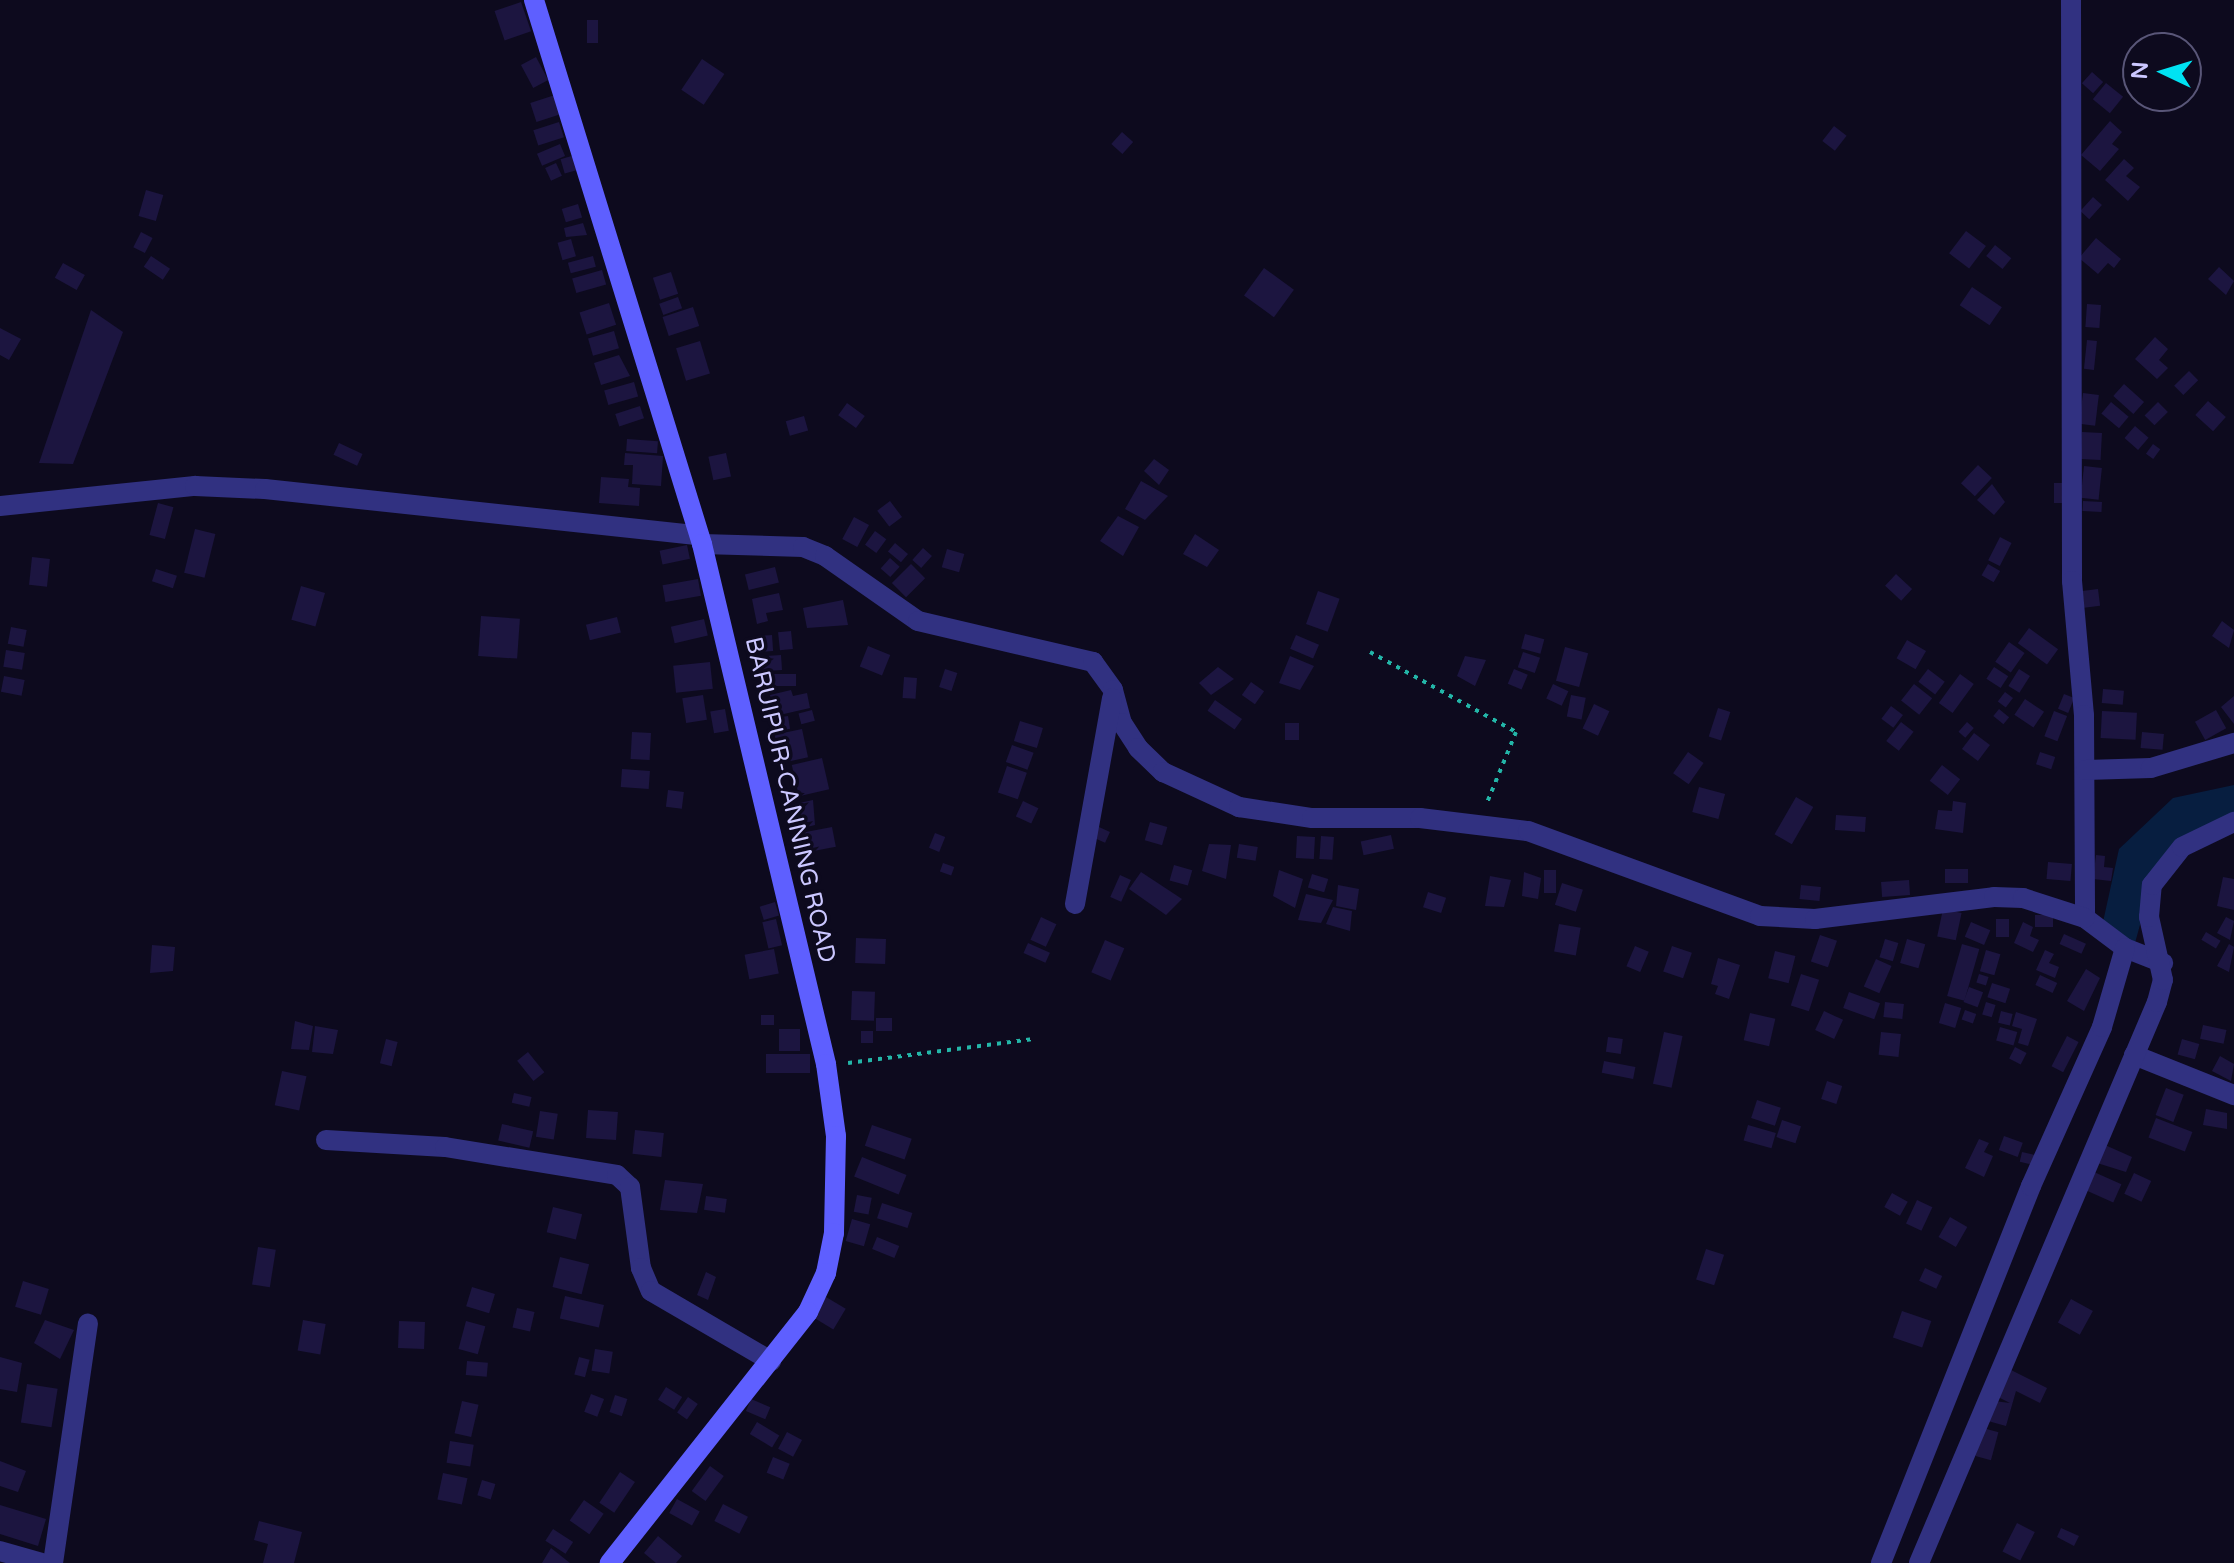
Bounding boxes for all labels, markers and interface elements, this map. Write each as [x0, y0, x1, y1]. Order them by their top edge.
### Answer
north arrow [2122, 32, 2202, 112]
text: N [2126, 61, 2154, 80]
street label: BARUIPUR-CANNING ROAD [738, 634, 842, 966]

